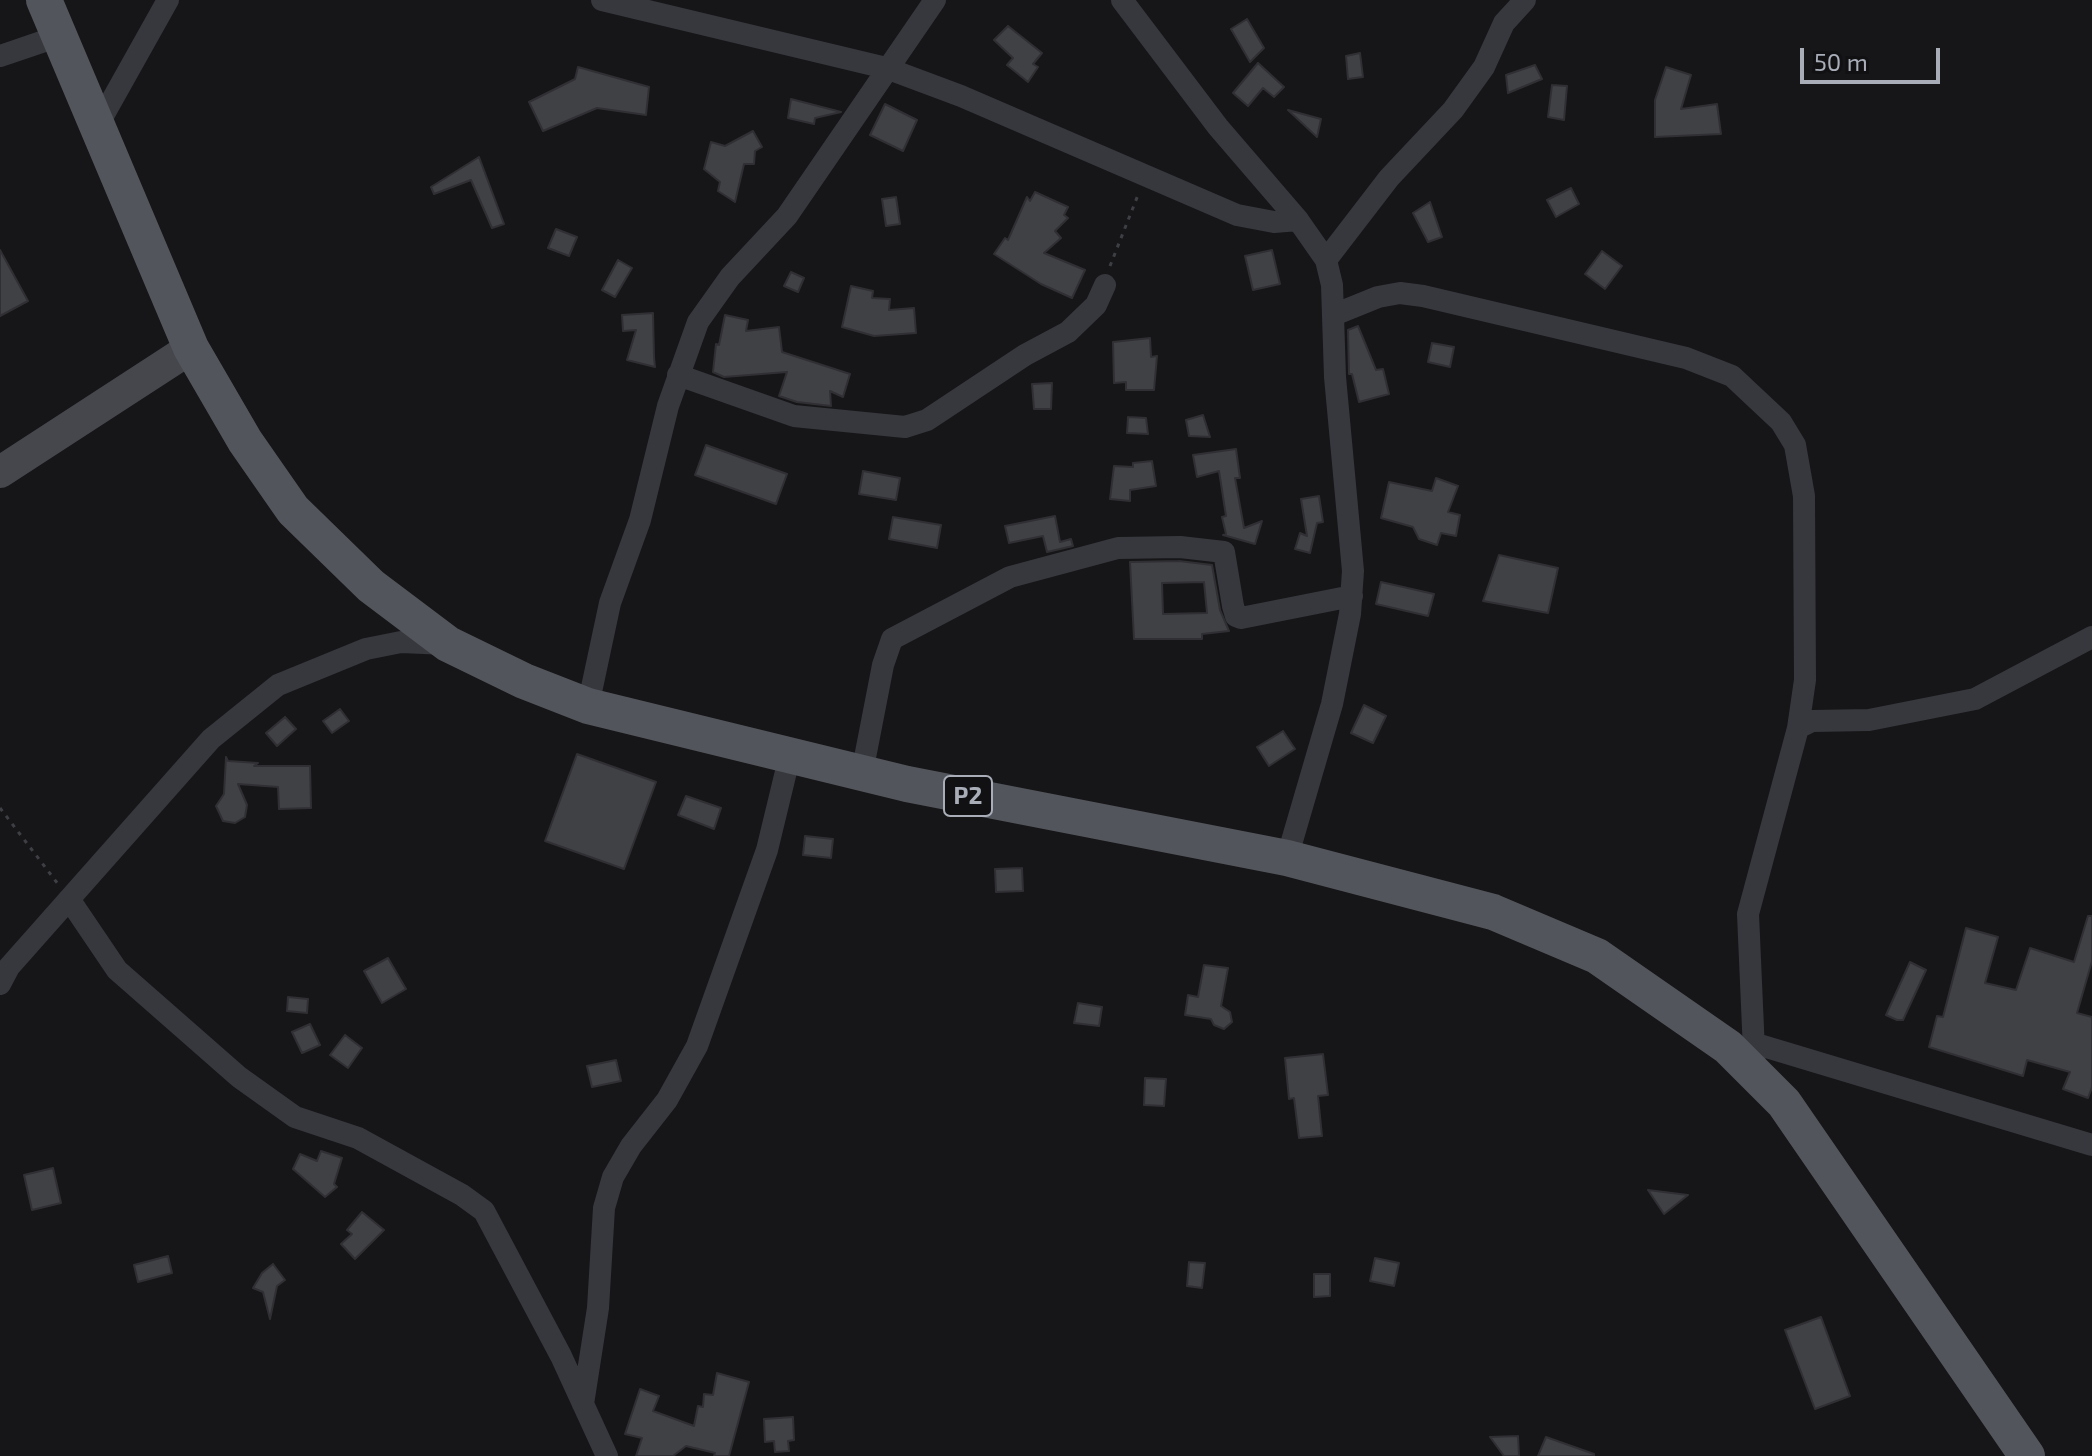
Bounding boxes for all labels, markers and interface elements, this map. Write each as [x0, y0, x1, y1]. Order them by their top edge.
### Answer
scale bar [1804, 32, 1944, 82]
text: 50 m [1814, 47, 1868, 76]
road number: P2 [944, 776, 992, 816]

